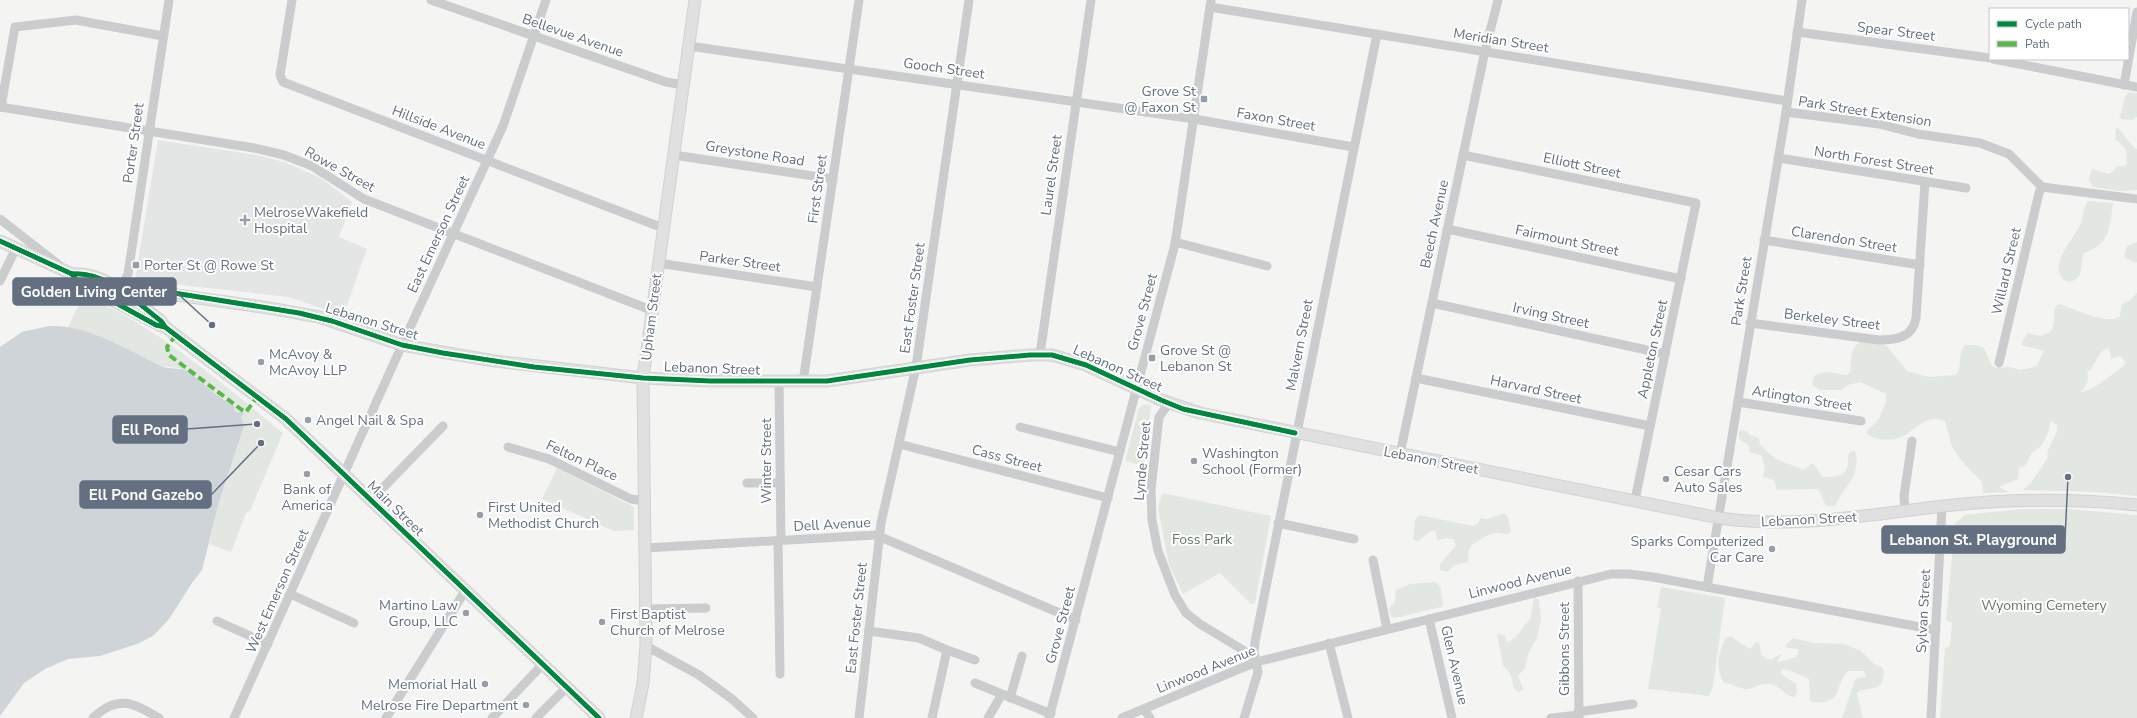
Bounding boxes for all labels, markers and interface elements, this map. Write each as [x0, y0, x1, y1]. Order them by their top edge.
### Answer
legend [1989, 8, 2129, 60]
street label: Bellevue Avenue [520, 9, 626, 62]
text: Cycle path [2025, 16, 2082, 32]
street label: Spear Street [1856, 17, 1936, 46]
street label: Meridian Street [1452, 24, 1550, 57]
text: Path [2025, 36, 2050, 52]
street label: Gooch Street [902, 53, 986, 84]
place label: Grove St @ Faxon St [1124, 82, 1196, 117]
street label: Park Street Extension [1797, 92, 1933, 131]
marker: Grove St @ Faxon St [1199, 94, 1209, 104]
street label: Hillside Avenue [389, 101, 488, 154]
street label: Porter Street [118, 102, 149, 184]
street label: Faxon Street [1235, 103, 1317, 136]
street label: Laurel Street [1036, 133, 1067, 217]
street label: Greystone Road [704, 136, 806, 171]
street label: Rowe Street [301, 142, 378, 197]
street label: North Forest Street [1813, 142, 1935, 179]
street label: Elliott Street [1541, 148, 1623, 183]
street label: First Street [803, 153, 832, 225]
street label: East Emerson Street [403, 172, 474, 296]
street label: Beech Avenue [1416, 178, 1453, 270]
place label: MelroseWakefield Hospital [254, 203, 368, 238]
marker: MelroseWakefield Hospital [239, 214, 251, 226]
street label: Fairmount Street [1513, 220, 1620, 261]
street label: Clarendon Street [1790, 222, 1898, 257]
street label: Willard Street [1987, 225, 2026, 317]
street label: East Foster Street [895, 241, 930, 355]
street label: Parker Street [698, 246, 782, 277]
street label: Park Street [1727, 255, 1756, 327]
place label: Porter St @ Rowe St [144, 256, 274, 275]
marker: Porter St @ Rowe St [131, 260, 141, 270]
street label: Grove Street [1123, 271, 1162, 353]
street label: Upham Street [637, 272, 666, 362]
callout: Golden Living Center [13, 278, 176, 305]
text: Golden Living Center [21, 282, 167, 302]
street label: Lebanon Street [323, 298, 421, 345]
street label: Malvern Street [1281, 298, 1318, 392]
street label: Irving Street [1511, 298, 1591, 333]
street label: Appleton Street [1633, 298, 1672, 400]
street label: Berkeley Street [1783, 304, 1881, 335]
street label: Lebanon Street [1070, 340, 1166, 397]
place label: Grove St @ Lebanon St [1160, 341, 1231, 376]
place label: McAvoy & McAvoy LLP [269, 345, 347, 380]
marker: Grove St @ Lebanon St [1147, 353, 1157, 363]
marker: McAvoy & McAvoy LLP [256, 357, 266, 367]
street label: Lebanon Street [664, 357, 760, 380]
street label: Harvard Street [1488, 371, 1583, 408]
street label: Arlington Street [1750, 381, 1853, 416]
place label: Angel Nail & Spa [316, 411, 424, 430]
marker: Angel Nail & Spa [303, 415, 313, 425]
callout: Ell Pond [113, 416, 187, 443]
street label: Winter Street [757, 418, 776, 504]
text: Ell Pond [121, 420, 179, 440]
street label: Lynde Street [1130, 420, 1155, 502]
street label: Felton Place [543, 436, 621, 485]
street label: Cass Street [970, 440, 1044, 477]
street label: Lebanon Street [1382, 442, 1480, 479]
place label: Washington School (Former) [1202, 444, 1302, 479]
marker: Washington School (Former) [1189, 456, 1199, 466]
place label: Cesar Cars Auto Sales [1674, 462, 1743, 497]
marker: Bank of America [302, 469, 312, 479]
marker: Cesar Cars Auto Sales [1661, 474, 1671, 484]
street label: Main Street [363, 476, 428, 540]
place label: Bank of America [281, 480, 333, 515]
callout: Ell Pond Gazebo [80, 481, 211, 508]
text: Ell Pond Gazebo [89, 485, 204, 505]
place label: First United Methodist Church [488, 498, 599, 533]
street label: Lebanon Street [1761, 507, 1858, 531]
marker: First United Methodist Church [475, 510, 485, 520]
street label: Dell Avenue [793, 513, 871, 536]
street label: West Emerson Street [242, 526, 313, 656]
callout: Lebanon St. Playground [1882, 526, 2065, 553]
park label: Foss Park [1172, 530, 1233, 549]
text: Lebanon St. Playground [1889, 530, 2057, 550]
place label: Sparks Computerized Car Care [1630, 532, 1764, 567]
marker: Sparks Computerized Car Care [1767, 544, 1777, 554]
street label: Linwood Avenue [1467, 560, 1574, 603]
street label: East Foster Street [841, 561, 872, 675]
street label: Sylvan Street [1912, 569, 1935, 653]
street label: Grove Street [1041, 584, 1080, 666]
place label: Martino Law Group, LLC [379, 596, 458, 631]
park label: Wyoming Cemetery [1981, 596, 2108, 615]
street label: Gibbons Street [1555, 602, 1574, 696]
place label: First Baptist Church of Melrose [610, 605, 725, 640]
marker: Martino Law Group, LLC [461, 608, 471, 618]
marker: First Baptist Church of Melrose [597, 617, 607, 627]
street label: Glen Avenue [1436, 624, 1473, 707]
street label: Linwood Avenue [1154, 641, 1259, 698]
place label: Memorial Hall [388, 675, 478, 694]
marker: Memorial Hall [480, 679, 490, 689]
place label: Melrose Fire Department [361, 696, 518, 715]
marker: Melrose Fire Department [521, 700, 531, 710]

